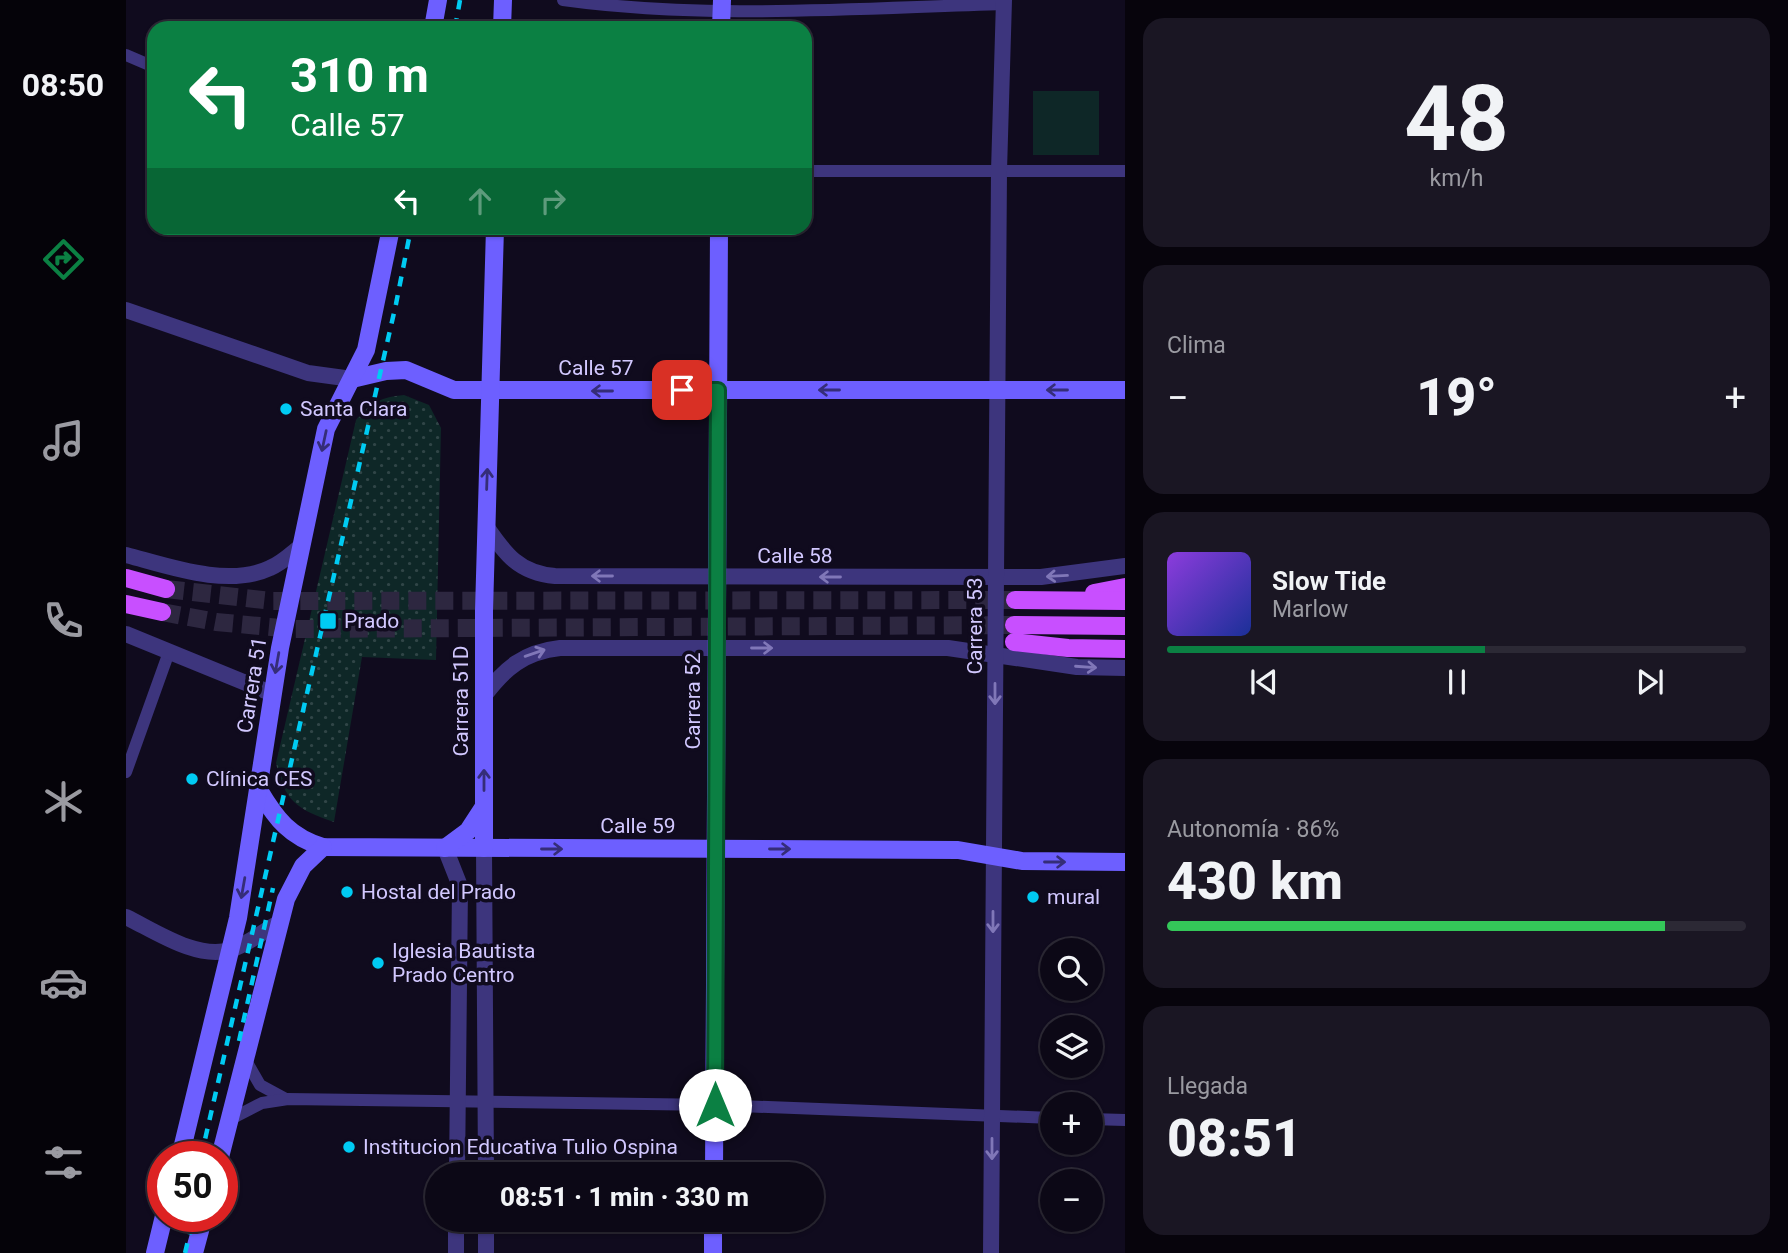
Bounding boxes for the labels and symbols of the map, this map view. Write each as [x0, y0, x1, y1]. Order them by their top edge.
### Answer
street label: Calle 57 [558, 356, 634, 380]
pin [652, 360, 712, 420]
one-way arrow [818, 383, 841, 397]
one-way arrow [1045, 383, 1068, 397]
one-way arrow [590, 384, 613, 398]
place label: Santa Clara [300, 397, 407, 421]
marker: Santa Clara [278, 401, 294, 417]
one-way arrow [316, 429, 330, 452]
one-way arrow [481, 468, 494, 491]
street label: Calle 58 [757, 544, 833, 568]
one-way arrow [591, 569, 614, 583]
one-way arrow [819, 570, 842, 584]
one-way arrow [1046, 570, 1069, 583]
street label: Carrera 53 [963, 577, 987, 675]
place label: Prado [344, 609, 399, 633]
marker: Prado [318, 611, 338, 631]
street label: Carrera 51 [233, 635, 271, 735]
one-way arrow [750, 641, 773, 655]
street label: Carrera 51D [449, 646, 473, 757]
one-way arrow [523, 646, 545, 658]
one-way arrow [270, 651, 284, 674]
street label: Carrera 52 [681, 652, 705, 750]
one-way arrow [1074, 661, 1096, 674]
one-way arrow [988, 683, 1002, 706]
place label: Clínica CES [206, 767, 312, 791]
one-way arrow [477, 769, 490, 792]
marker: Clínica CES [184, 771, 200, 787]
street label: Calle 59 [600, 814, 676, 838]
one-way arrow [540, 842, 563, 856]
one-way arrow [768, 842, 791, 856]
one-way arrow [1043, 855, 1066, 869]
one-way arrow [236, 876, 250, 899]
place label: Hostal del Prado [361, 880, 516, 904]
marker: Hostal del Prado [339, 884, 355, 900]
place label: mural [1047, 885, 1100, 909]
marker: mural [1025, 889, 1041, 905]
one-way arrow [986, 910, 1000, 933]
place label: Iglesia Bautista Prado Centro [392, 939, 536, 987]
marker: Iglesia Bautista Prado Centro [370, 955, 386, 971]
position arrow [678, 1068, 752, 1142]
place label: Institucion Educativa Tulio Ospina [363, 1135, 678, 1159]
one-way arrow [985, 1138, 998, 1161]
marker: Institucion Educativa Tulio Ospina [341, 1139, 357, 1155]
speed limit sign: 50 [147, 1141, 238, 1232]

